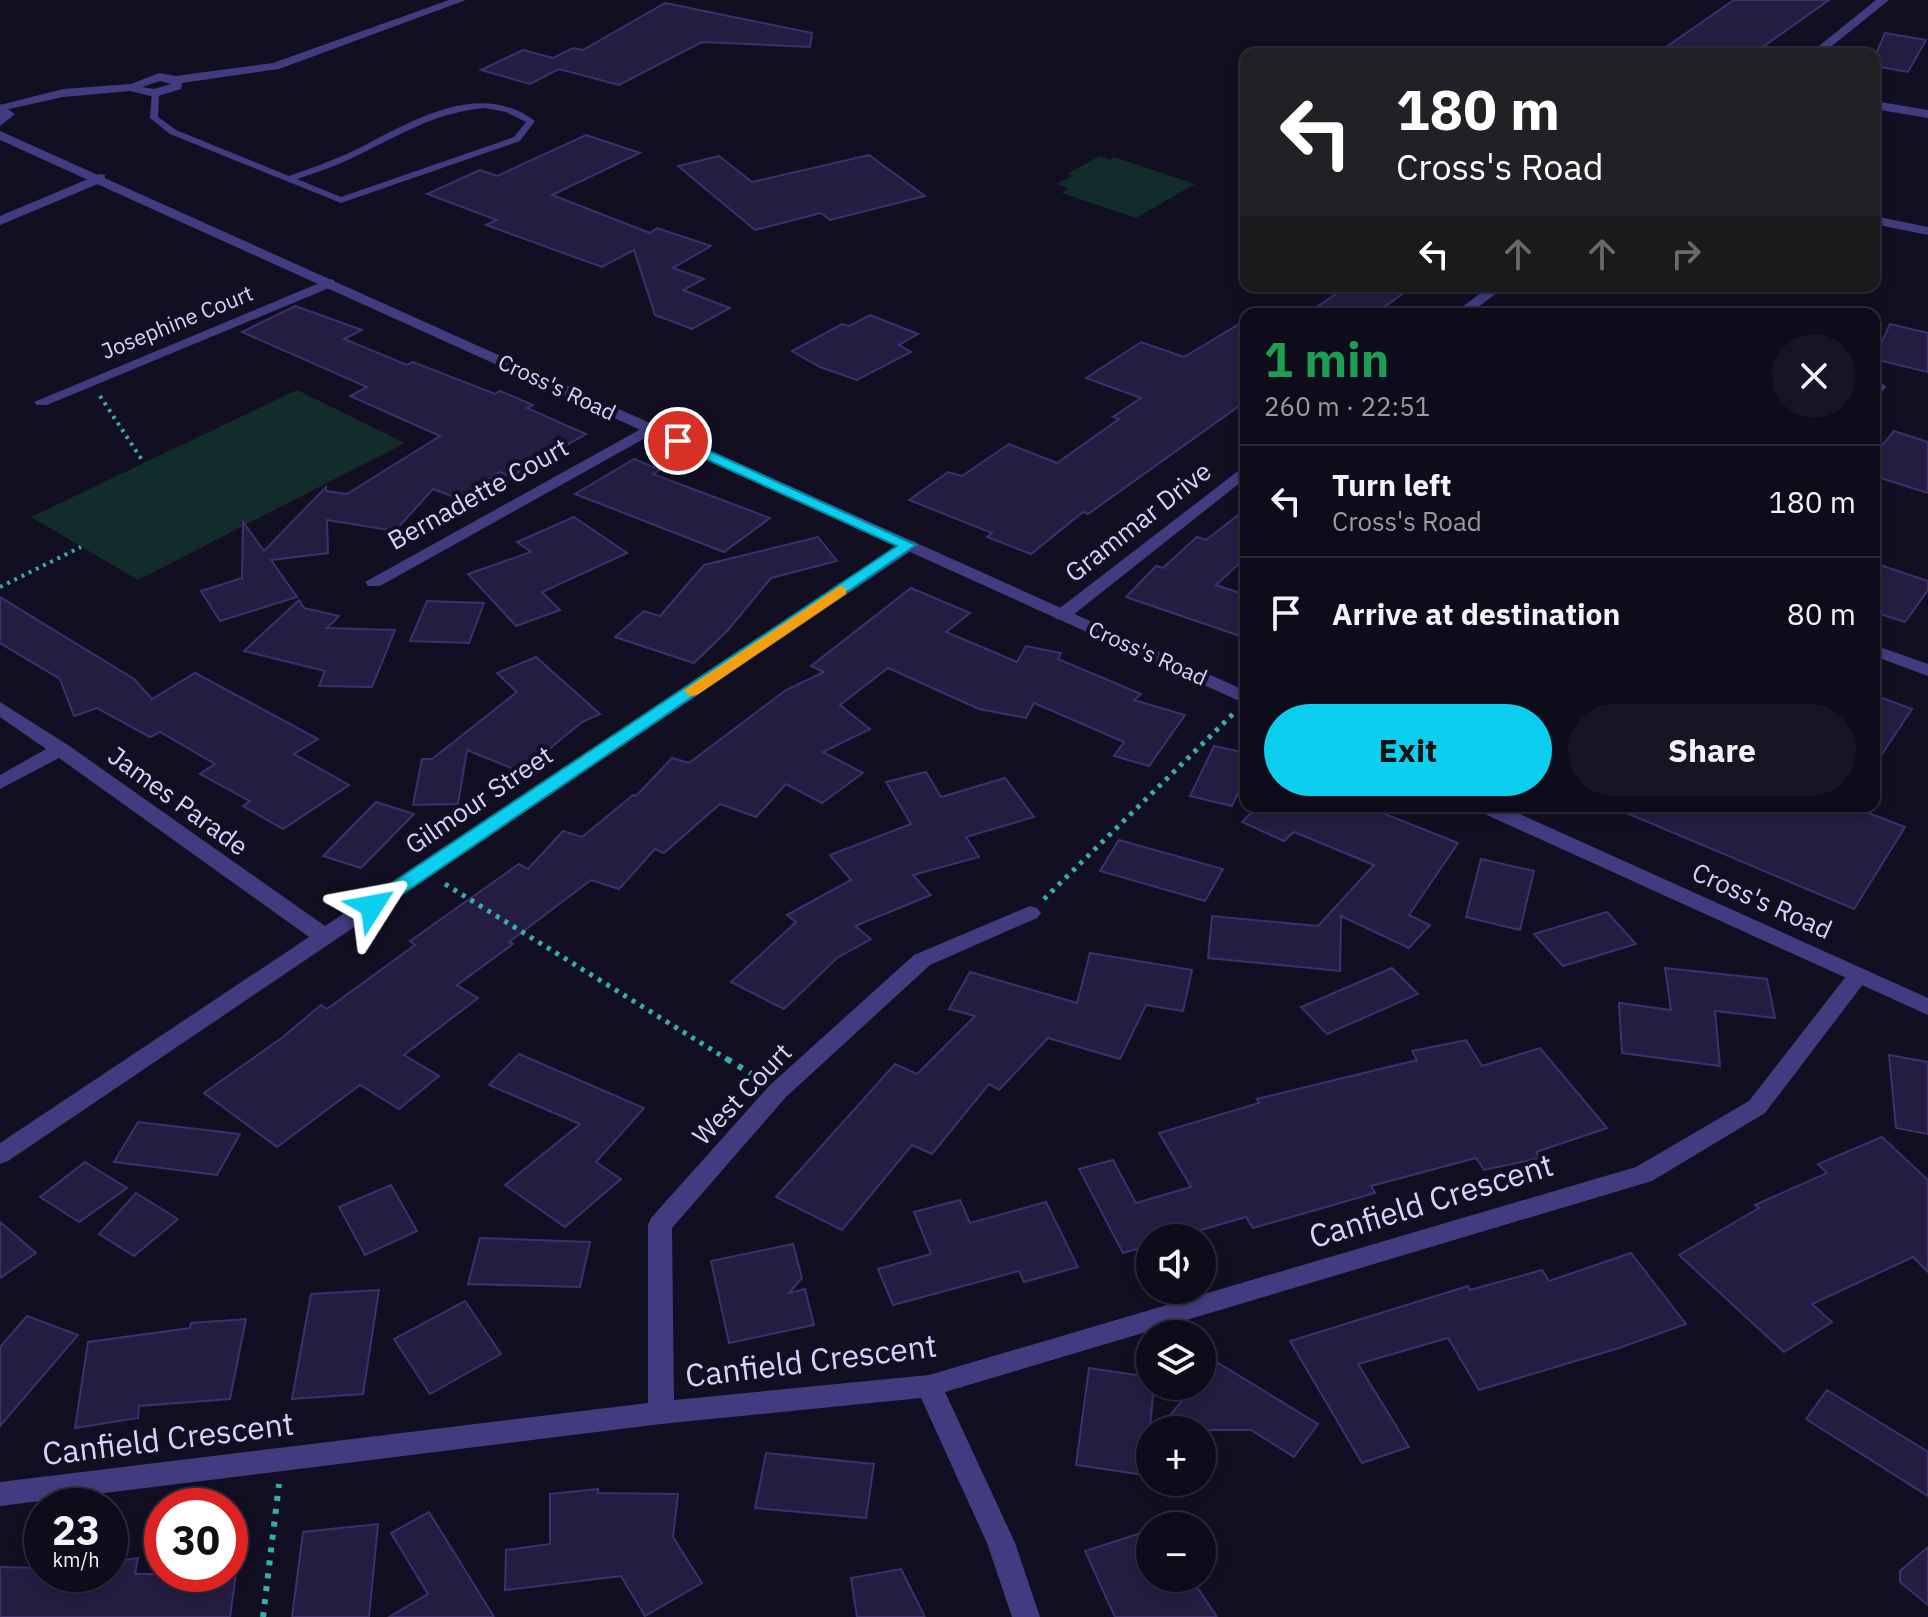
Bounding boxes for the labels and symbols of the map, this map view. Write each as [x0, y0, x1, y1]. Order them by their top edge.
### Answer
street label: Josephine Court [97, 278, 257, 365]
street label: Cross's Road [494, 347, 621, 426]
pin [644, 407, 712, 475]
street label: Bernadette Court [381, 429, 574, 557]
street label: Grammar Drive [1057, 453, 1217, 589]
street label: Cross's Road [1084, 614, 1212, 692]
street label: Gilmour Street [398, 737, 559, 861]
street label: James Parade [102, 738, 255, 862]
street label: Cross's Road [1687, 854, 1838, 946]
position arrow [330, 864, 414, 948]
street label: West Court [684, 1035, 798, 1152]
street label: Canfield Crescent [1304, 1143, 1558, 1257]
street label: Canfield Crescent [683, 1324, 939, 1396]
street label: Canfield Crescent [40, 1402, 296, 1474]
speed limit sign: 30 [144, 1488, 248, 1592]

